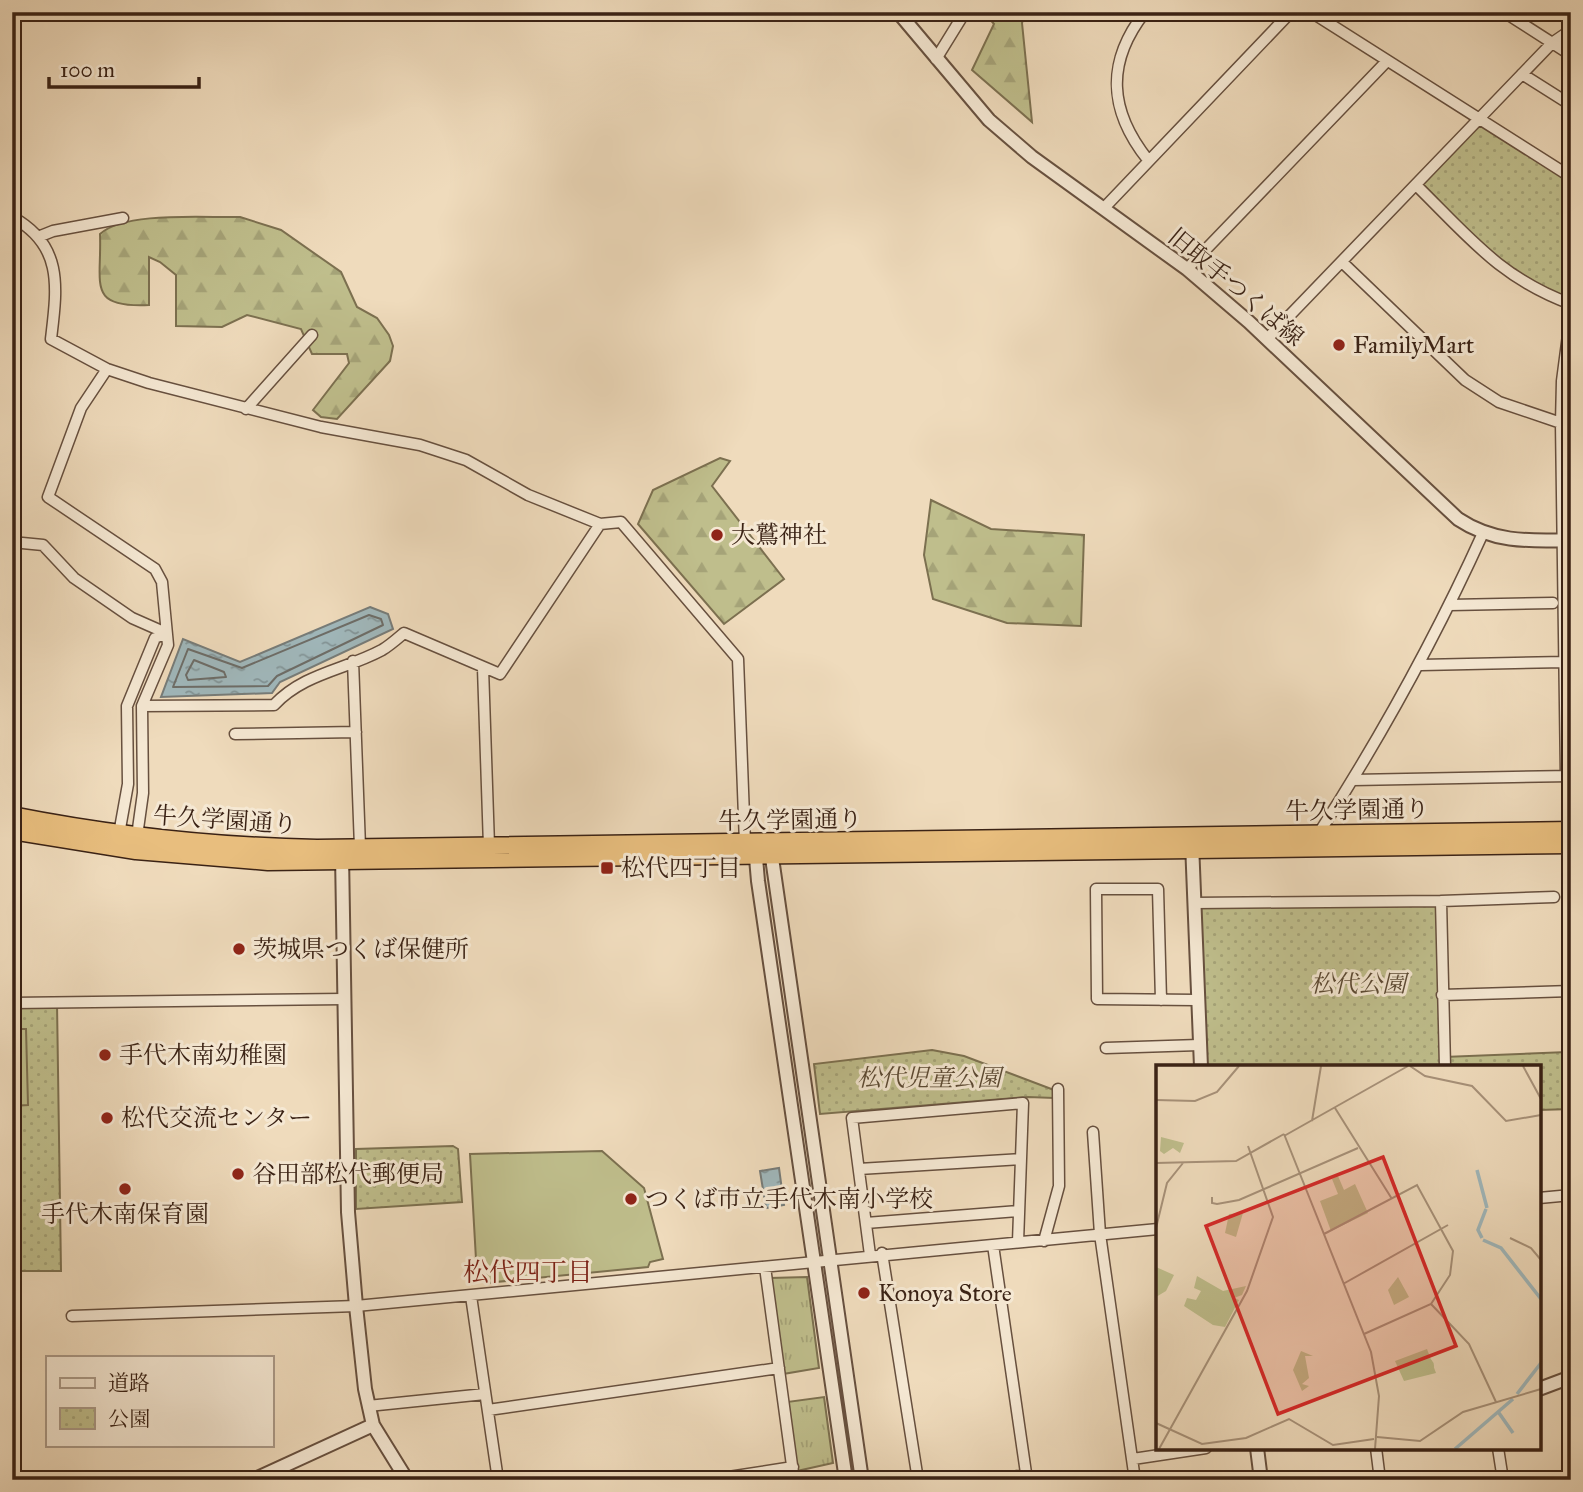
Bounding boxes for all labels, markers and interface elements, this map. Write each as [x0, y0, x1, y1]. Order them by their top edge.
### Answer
scale bar [49, 46, 200, 90]
text: 100 m [60, 57, 115, 83]
street label: 旧取手つくば線 [1162, 222, 1310, 352]
place label: FamilyMart [1353, 330, 1475, 360]
marker: FamilyMart [1331, 337, 1347, 353]
place label: 大鷲神社 [731, 520, 827, 550]
marker: 大鷲神社 [709, 527, 725, 543]
street label: 牛久学園通り [1285, 794, 1429, 826]
street label: 牛久学園通り [152, 800, 298, 840]
street label: 牛久学園通り [718, 804, 862, 836]
place label: 松代四丁目 [621, 853, 741, 883]
marker: 松代四丁目 [599, 860, 615, 876]
place label: 茨城県つくば保健所 [253, 934, 469, 964]
marker: 茨城県つくば保健所 [231, 941, 247, 957]
park label: 松代公園 [1310, 969, 1410, 999]
place label: 手代木南幼稚園 [119, 1040, 287, 1070]
marker: 手代木南幼稚園 [97, 1047, 113, 1063]
park label: 松代児童公園 [857, 1063, 1005, 1093]
inset map [1156, 1065, 1541, 1450]
place label: 松代交流センター [121, 1103, 312, 1133]
marker: 松代交流センター [99, 1110, 115, 1126]
place label: 谷田部松代郵便局 [252, 1159, 444, 1189]
marker: 谷田部松代郵便局 [230, 1166, 246, 1182]
marker: 手代木南保育園 [117, 1181, 133, 1197]
place label: つくば市立手代木南小学校 [645, 1184, 933, 1214]
marker: つくば市立手代木南小学校 [623, 1191, 639, 1207]
place label: 手代木南保育園 [41, 1199, 209, 1229]
district label: 松代四丁目 [463, 1256, 593, 1288]
place label: Konoya Store [878, 1278, 1012, 1308]
marker: Konoya Store [856, 1285, 872, 1301]
legend [46, 1356, 273, 1446]
text: 道路 [108, 1370, 150, 1396]
text: 公園 [108, 1406, 150, 1432]

